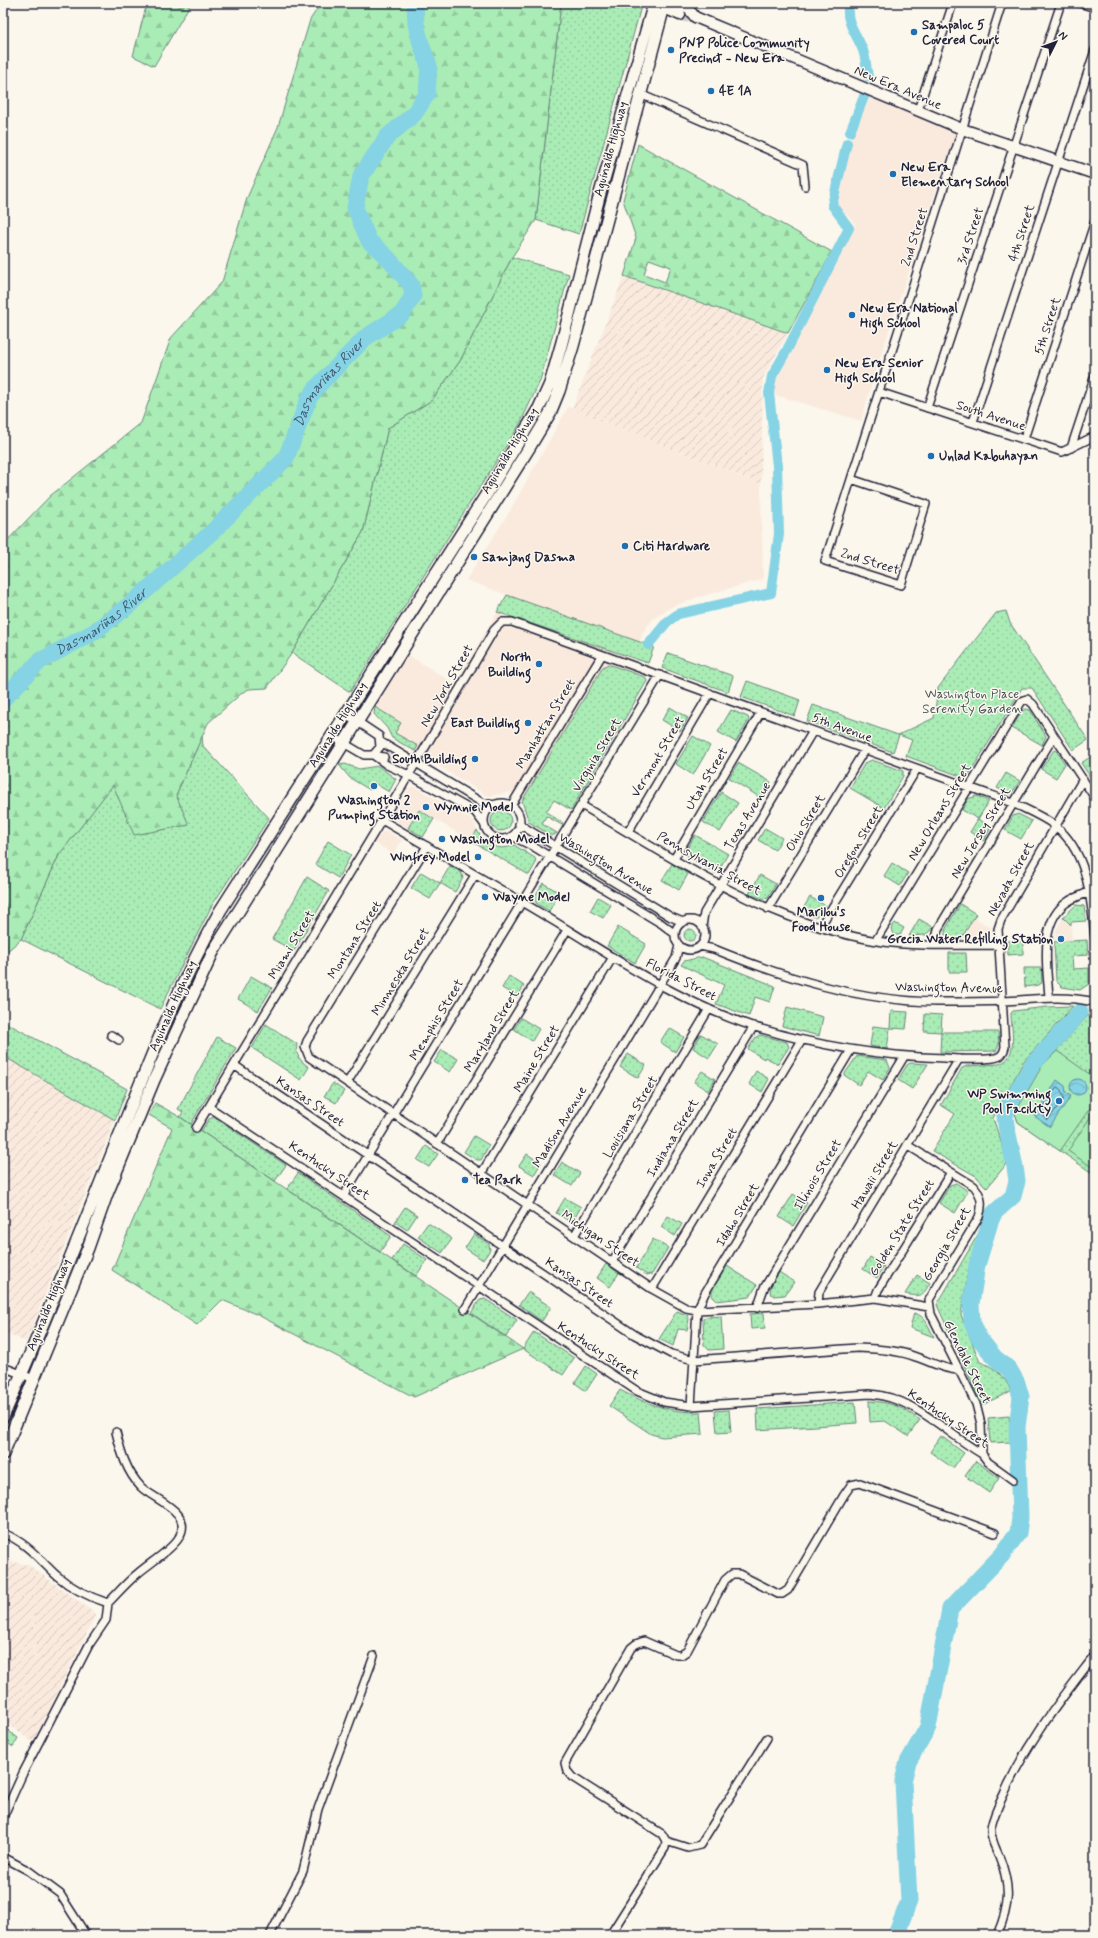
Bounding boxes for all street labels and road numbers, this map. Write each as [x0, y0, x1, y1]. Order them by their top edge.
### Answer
street label: New Era Avenue [852, 62, 944, 114]
street label: Aguinaldo Highway [590, 100, 633, 199]
street label: 4th Street [1005, 202, 1039, 264]
street label: 2nd Street [898, 205, 932, 269]
street label: 3rd Street [954, 205, 988, 267]
street label: 5th Street [1031, 295, 1065, 357]
street label: South Avenue [954, 397, 1028, 435]
street label: Aguinaldo Highway [477, 405, 543, 498]
street label: 2nd Street [838, 545, 902, 579]
street label: New York Street [416, 642, 478, 730]
street label: Manhattan Street [512, 676, 580, 772]
street label: Aguinaldo Highway [305, 679, 372, 772]
street label: 5th Avenue [809, 709, 875, 747]
street label: Vermont Street [627, 713, 689, 801]
street label: Virginia Street [568, 714, 627, 796]
street label: Utah Street [682, 744, 732, 814]
street label: New Orleans Street [904, 760, 976, 864]
street label: Texas Avenue [721, 779, 775, 853]
street label: New Jersey Street [947, 784, 1015, 882]
street label: Ohio Street [782, 791, 830, 855]
street label: Oregon Street [831, 802, 889, 883]
street label: Pennsylvania Street [654, 828, 764, 900]
street label: Washington Avenue [554, 829, 657, 901]
street label: Nevada Street [984, 838, 1039, 919]
street label: Montana Street [324, 898, 386, 982]
street label: Miami Street [265, 907, 319, 983]
street label: Minnesota Street [368, 925, 434, 1019]
street label: Florida Street [643, 955, 719, 1005]
street label: Aguinaldo Highway [145, 958, 202, 1055]
street label: Memphis Street [406, 976, 468, 1064]
street label: Washington Avenue [895, 979, 1003, 999]
street label: Maryland Street [461, 986, 524, 1076]
street label: Maine Street [510, 1022, 564, 1096]
street label: Kansas Street [273, 1073, 348, 1131]
street label: Louisiana Street [600, 1073, 662, 1161]
street label: Madison Avenue [529, 1083, 591, 1171]
street label: Indiana Street [643, 1095, 703, 1180]
street label: Iowa Street [692, 1125, 742, 1191]
street label: Illinois Street [790, 1136, 846, 1214]
street label: Kentucky Street [285, 1137, 373, 1205]
street label: Hawaii Street [848, 1137, 902, 1212]
street label: Golden State Street [865, 1176, 939, 1280]
street label: Idaho Street [712, 1180, 764, 1250]
street label: Georgia Street [919, 1203, 976, 1285]
street label: Michigan Street [558, 1207, 642, 1271]
street label: Kansas Street [542, 1254, 617, 1312]
street label: Aguinaldo Highway [23, 1256, 76, 1354]
street label: Glendale Street [939, 1317, 995, 1407]
street label: Kentucky Street [554, 1318, 643, 1384]
street label: Kentucky Street [904, 1385, 992, 1453]

